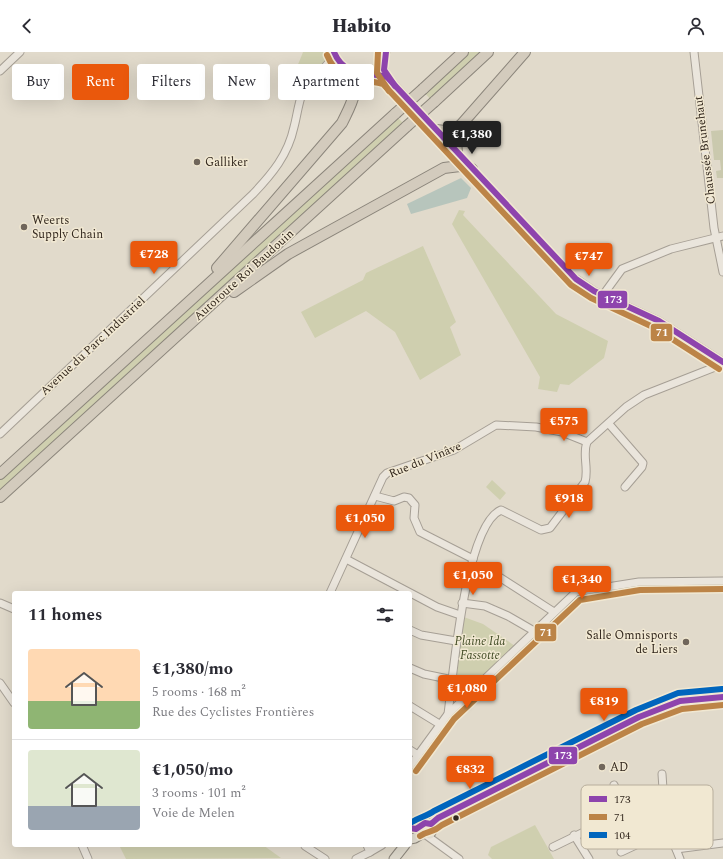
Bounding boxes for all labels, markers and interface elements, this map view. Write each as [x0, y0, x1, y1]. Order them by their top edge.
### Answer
text: Habito [332, 13, 391, 40]
icon: back [16, 15, 38, 37]
icon: person [685, 15, 707, 37]
chip: Buy [12, 64, 64, 100]
chip: Rent [72, 64, 129, 100]
chip: Filters [137, 64, 205, 100]
chip: New [213, 64, 270, 100]
chip: Apartment [278, 64, 374, 100]
street label: Chaussée Brunehaut [689, 95, 721, 205]
pin: €1,380 [439, 121, 505, 155]
text: €1,380 [452, 124, 492, 144]
place label: Galliker [205, 153, 248, 172]
marker: Galliker [192, 157, 202, 167]
place label: Weerts Supply Chain [32, 211, 103, 244]
marker: Weerts Supply Chain [19, 222, 29, 232]
street label: Autoroute Roi Baudouin [189, 225, 299, 325]
pin: €728 [130, 241, 178, 275]
pin: €747 [565, 243, 613, 277]
text: €728 [139, 244, 169, 264]
text: €747 [574, 246, 604, 266]
line badge: 173 [597, 290, 628, 309]
text: 173 [604, 291, 622, 308]
street label: Avenue du Parc Industriel [36, 292, 150, 400]
line badge: 71 [650, 323, 673, 342]
text: 71 [656, 324, 668, 341]
pin: €575 [540, 408, 588, 442]
text: €575 [549, 411, 579, 431]
street label: Rue du Vinâve [386, 437, 464, 483]
pin: €918 [545, 485, 593, 519]
text: €918 [554, 488, 584, 508]
pin: €1,050 [332, 505, 398, 539]
text: €1,050 [345, 508, 385, 528]
pin: €1,050 [440, 562, 506, 596]
text: €1,050 [453, 565, 493, 585]
pin: €1,340 [549, 566, 615, 600]
text: €1,340 [562, 569, 602, 589]
text: 11 homes [28, 602, 102, 628]
icon: filters [374, 604, 396, 626]
line badge: 71 [534, 623, 557, 642]
text: 71 [540, 624, 552, 641]
place label: Salle Omnisports de Liers [586, 626, 678, 659]
park label: Plaine Ida Fassotte [455, 632, 505, 665]
marker: Salle Omnisports de Liers [681, 637, 691, 647]
text: €1,380/mo [152, 656, 233, 682]
icon: home [60, 665, 108, 713]
pin: €1,080 [434, 675, 500, 709]
text: €1,080 [447, 678, 487, 698]
text: 5 rooms · 168 m² [152, 682, 246, 702]
pin: €819 [580, 688, 628, 722]
text: €819 [589, 691, 619, 711]
text: Rue des Cyclistes Frontières [152, 702, 314, 722]
line badge: 173 [548, 746, 578, 765]
text: 173 [554, 747, 572, 764]
pin: €832 [446, 756, 494, 790]
text: €1,050/mo [152, 757, 233, 783]
place label: AD [610, 758, 628, 777]
text: €832 [455, 759, 485, 779]
marker: AD [597, 762, 607, 772]
icon: home [60, 766, 108, 814]
text: 3 rooms · 101 m² [152, 783, 246, 803]
legend [581, 785, 713, 849]
text: 173 [614, 791, 631, 808]
text: Voie de Melen [152, 803, 235, 823]
text: 71 [614, 809, 625, 826]
unlabelled marker [451, 813, 461, 823]
text: 104 [614, 827, 631, 844]

